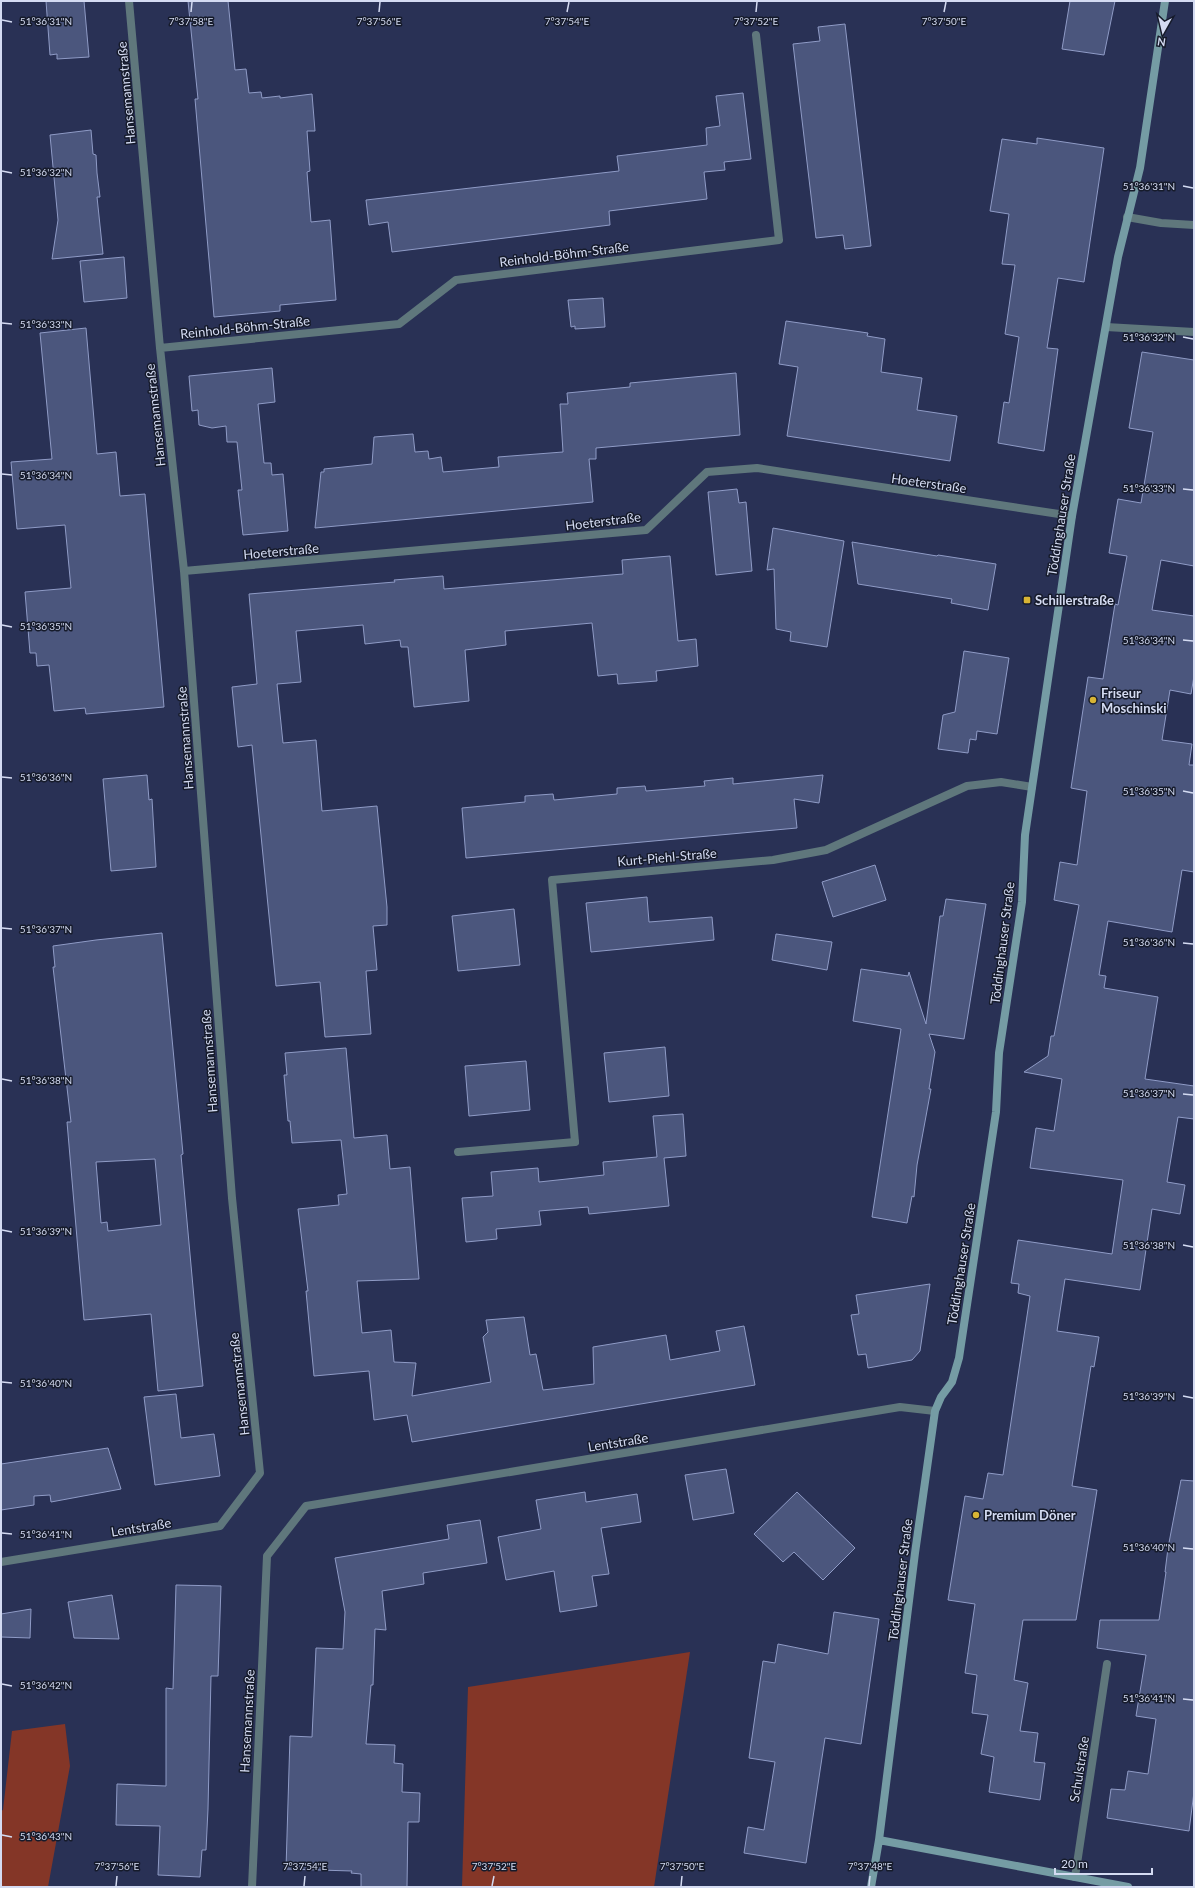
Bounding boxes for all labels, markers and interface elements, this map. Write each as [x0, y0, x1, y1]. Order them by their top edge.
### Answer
north arrow [1143, 12, 1183, 52]
text: 51°36'31"N [20, 15, 72, 27]
text: 7°37'58"E [169, 15, 214, 27]
text: 7°37'56"E [357, 15, 402, 27]
text: 7°37'54"E [545, 15, 590, 27]
text: 7°37'52"E [734, 15, 779, 27]
text: 7°37'50"E [922, 15, 967, 27]
text: N [1156, 35, 1167, 49]
street label: Hansemannstraße [114, 41, 138, 145]
text: 51°36'32"N [20, 166, 72, 178]
text: 51°36'31"N [1123, 180, 1175, 192]
street label: Reinhold-Böhm-Straße [498, 238, 630, 270]
street label: Reinhold-Böhm-Straße [179, 312, 311, 342]
text: 51°36'33"N [20, 318, 72, 330]
text: 51°36'32"N [1123, 331, 1175, 343]
street label: Hansemannstraße [142, 363, 168, 467]
street label: Töddinghauser Straße [1043, 453, 1079, 577]
text: 51°36'34"N [20, 469, 72, 481]
street label: Hoeterstraße [890, 470, 968, 496]
text: 51°36'33"N [1123, 482, 1175, 494]
street label: Hoeterstraße [564, 508, 642, 534]
street label: Hoeterstraße [243, 540, 320, 562]
place label: Schillerstraße [1035, 592, 1114, 608]
marker: Schillerstraße [1022, 595, 1032, 605]
text: 51°36'35"N [20, 620, 72, 632]
text: 51°36'34"N [1123, 634, 1175, 646]
place label: Friseur Moschinski [1101, 685, 1166, 716]
street label: Hansemannstraße [173, 686, 197, 790]
marker: Friseur Moschinski [1088, 695, 1098, 705]
text: 51°36'36"N [20, 771, 72, 783]
text: 51°36'35"N [1123, 785, 1175, 797]
street label: Kurt-Piehl-Straße [617, 845, 717, 869]
street label: Töddinghauser Straße [987, 881, 1017, 1005]
text: 51°36'37"N [20, 923, 72, 935]
text: 51°36'36"N [1123, 936, 1175, 948]
street label: Hansemannstraße [197, 1009, 221, 1113]
text: 51°36'38"N [20, 1074, 72, 1086]
text: 51°36'37"N [1123, 1087, 1175, 1099]
street label: Töddinghauser Straße [943, 1202, 979, 1326]
text: 51°36'39"N [20, 1225, 72, 1237]
text: 51°36'38"N [1123, 1239, 1175, 1251]
street label: Hansemannstraße [226, 1332, 252, 1436]
text: 51°36'40"N [20, 1377, 72, 1389]
text: 51°36'39"N [1123, 1390, 1175, 1402]
street label: Lentstraße [587, 1429, 649, 1455]
place label: Premium Döner [984, 1507, 1076, 1523]
marker: Premium Döner [971, 1510, 981, 1520]
street label: Lentstraße [110, 1514, 172, 1540]
street label: Töddinghauser Straße [885, 1518, 915, 1642]
text: 51°36'41"N [20, 1528, 72, 1540]
text: 51°36'40"N [1123, 1541, 1175, 1553]
street label: Hansemannstraße [236, 1669, 258, 1773]
text: 51°36'42"N [20, 1679, 72, 1691]
text: 51°36'41"N [1123, 1692, 1175, 1704]
street label: Schulstraße [1066, 1735, 1092, 1803]
text: 51°36'43"N [20, 1830, 72, 1842]
scale bar [1055, 1850, 1152, 1876]
text: 20 m [1061, 1856, 1088, 1871]
text: 7°37'56"E [95, 1860, 140, 1872]
text: 7°37'54"E [283, 1860, 328, 1872]
text: 7°37'52"E [472, 1860, 517, 1872]
text: 7°37'50"E [660, 1860, 705, 1872]
text: 7°37'48"E [848, 1860, 893, 1872]

